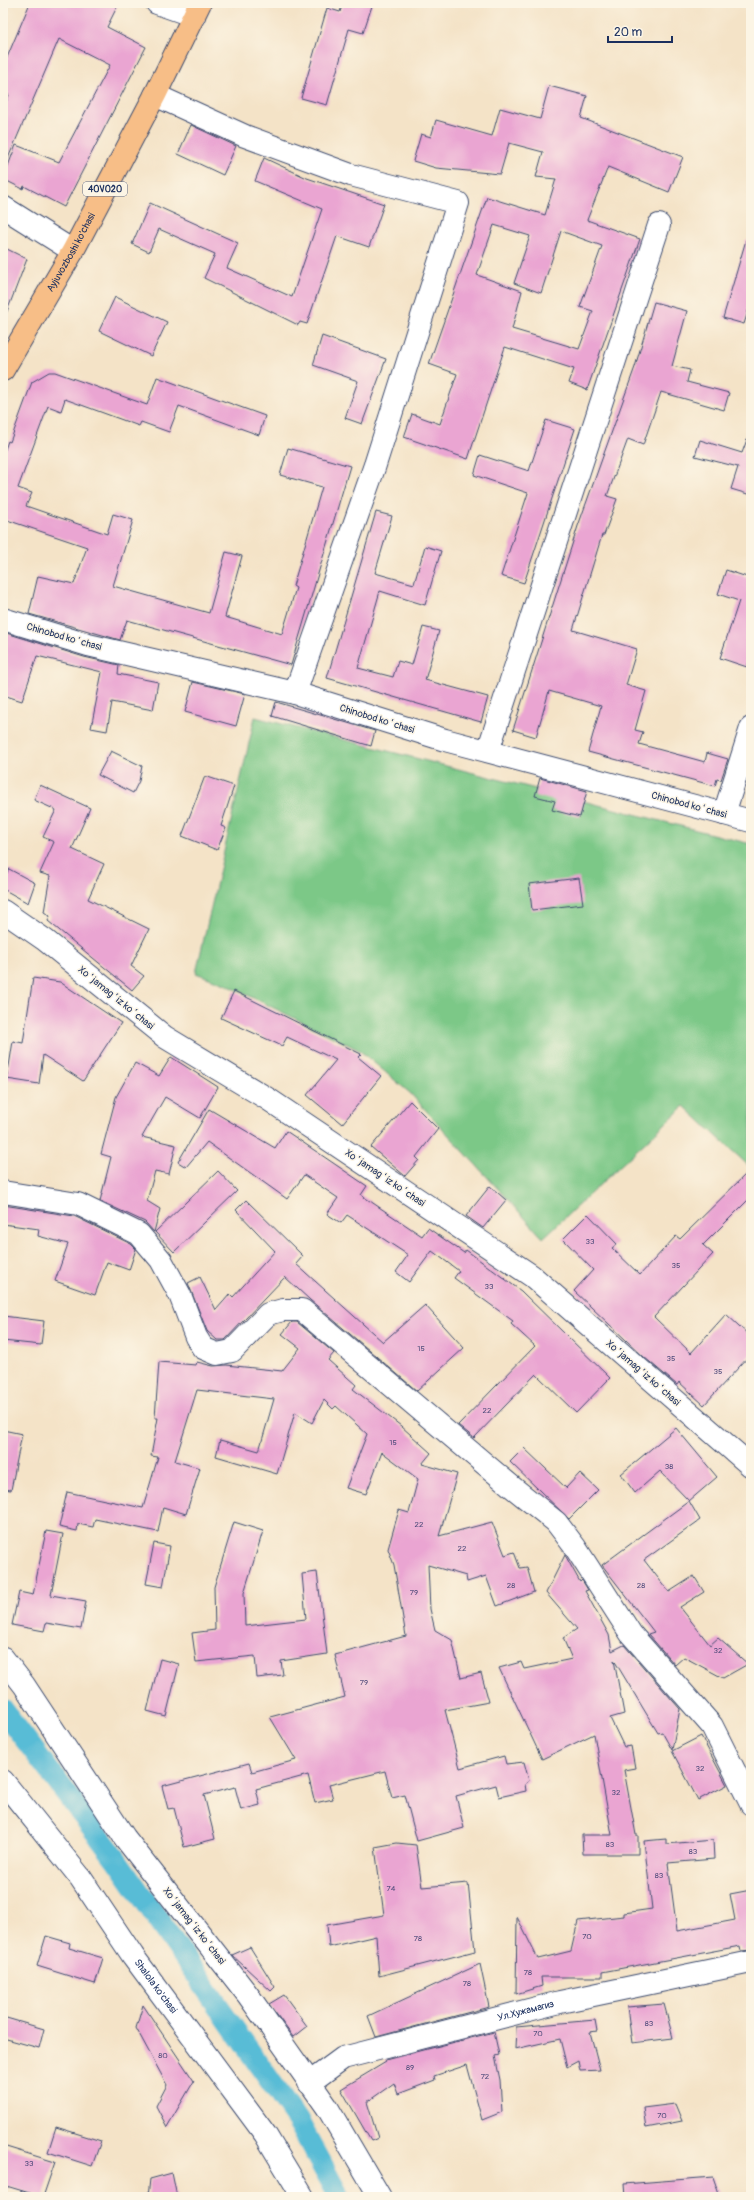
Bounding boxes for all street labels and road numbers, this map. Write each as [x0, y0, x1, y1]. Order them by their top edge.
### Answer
road number: 40V020 [83, 182, 127, 196]
street label: Ayjuvozboshi ko'chasi [44, 211, 98, 294]
street label: Chinobod koʻchasi [25, 621, 103, 653]
street label: Chinobod koʻchasi [338, 702, 416, 736]
street label: Chinobod koʻchasi [650, 789, 728, 821]
street label: Xoʻjamagʻiz koʻchasi [76, 964, 156, 1032]
street label: Xoʻjamagʻiz koʻchasi [343, 1147, 427, 1209]
street label: Xoʻjamagʻiz koʻchasi [604, 1338, 683, 1408]
street label: Xoʻjamagʻiz koʻchasi [160, 1885, 228, 1967]
street label: Shalola ko'chasi [132, 1957, 180, 2016]
street label: Ул.Хужамагиз [496, 1998, 556, 2024]

